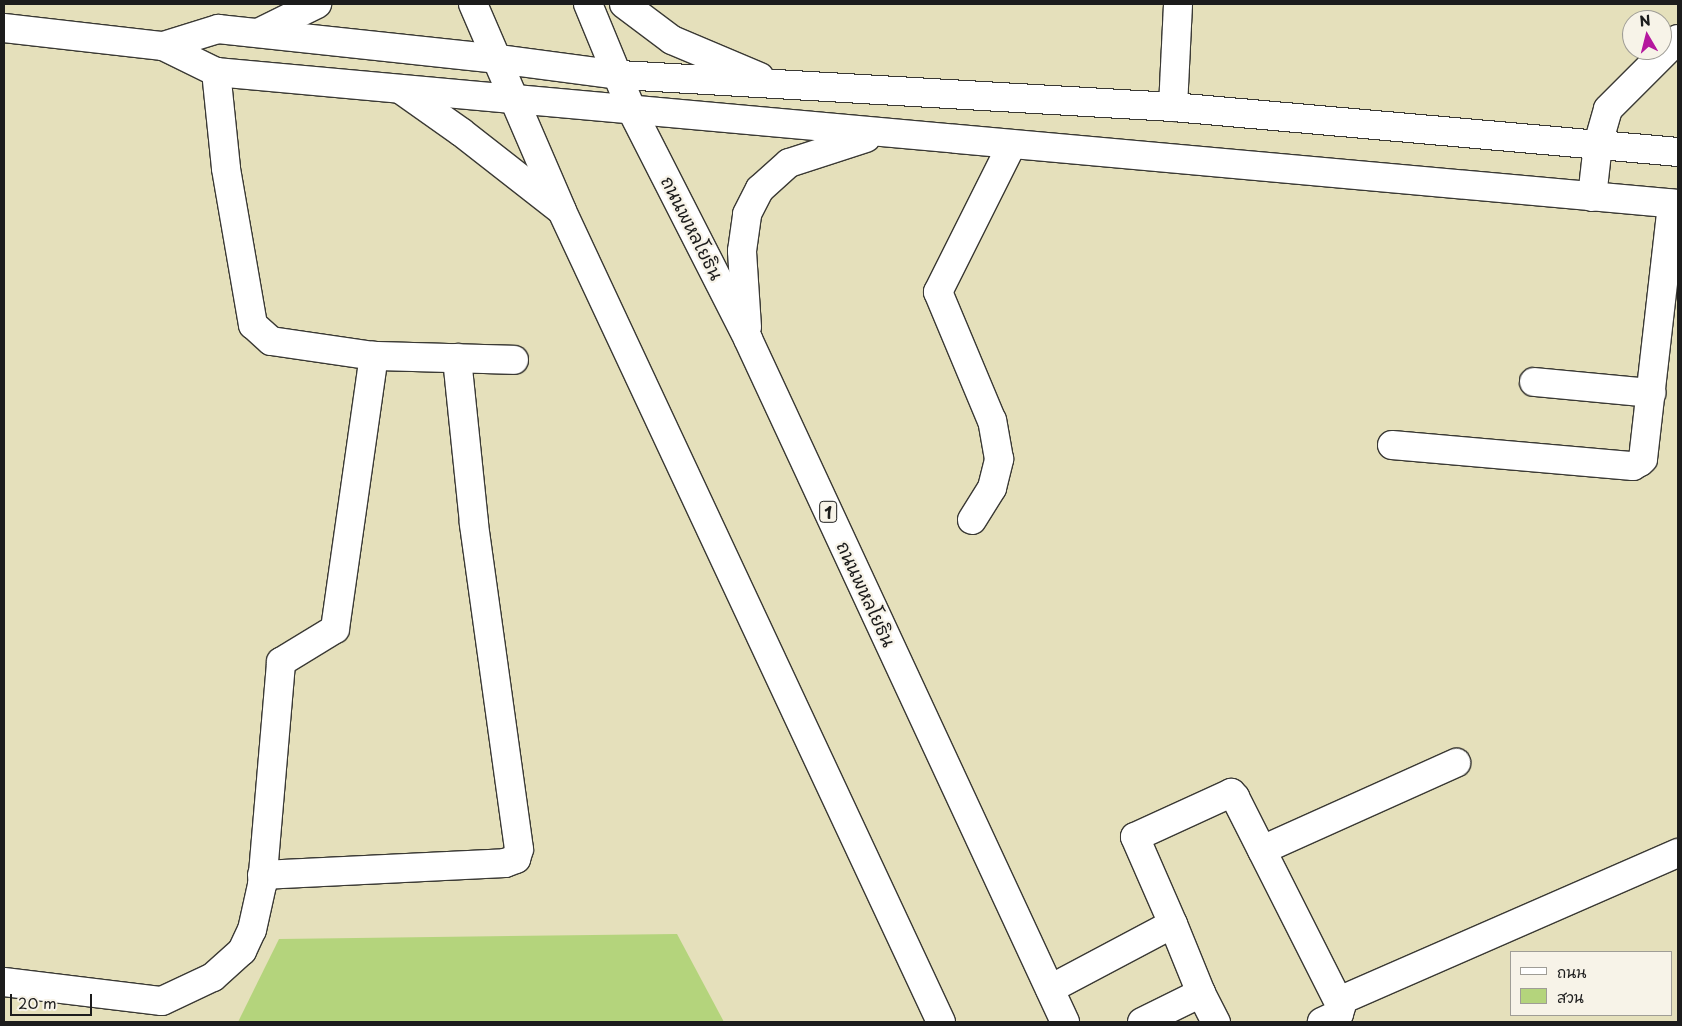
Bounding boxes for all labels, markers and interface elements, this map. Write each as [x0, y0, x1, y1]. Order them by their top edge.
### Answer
text: N [1638, 9, 1652, 32]
north arrow [1622, 10, 1672, 60]
street label: ถนนพหลโยธิน [657, 173, 727, 283]
road number: 1 [818, 498, 838, 526]
street label: ถนนพหลโยธิน [832, 538, 900, 650]
legend [1510, 951, 1672, 1016]
text: ถนน [1557, 960, 1586, 983]
scale bar [12, 984, 95, 1016]
text: สวน [1557, 985, 1584, 1008]
text: 20 m [18, 991, 57, 1014]

